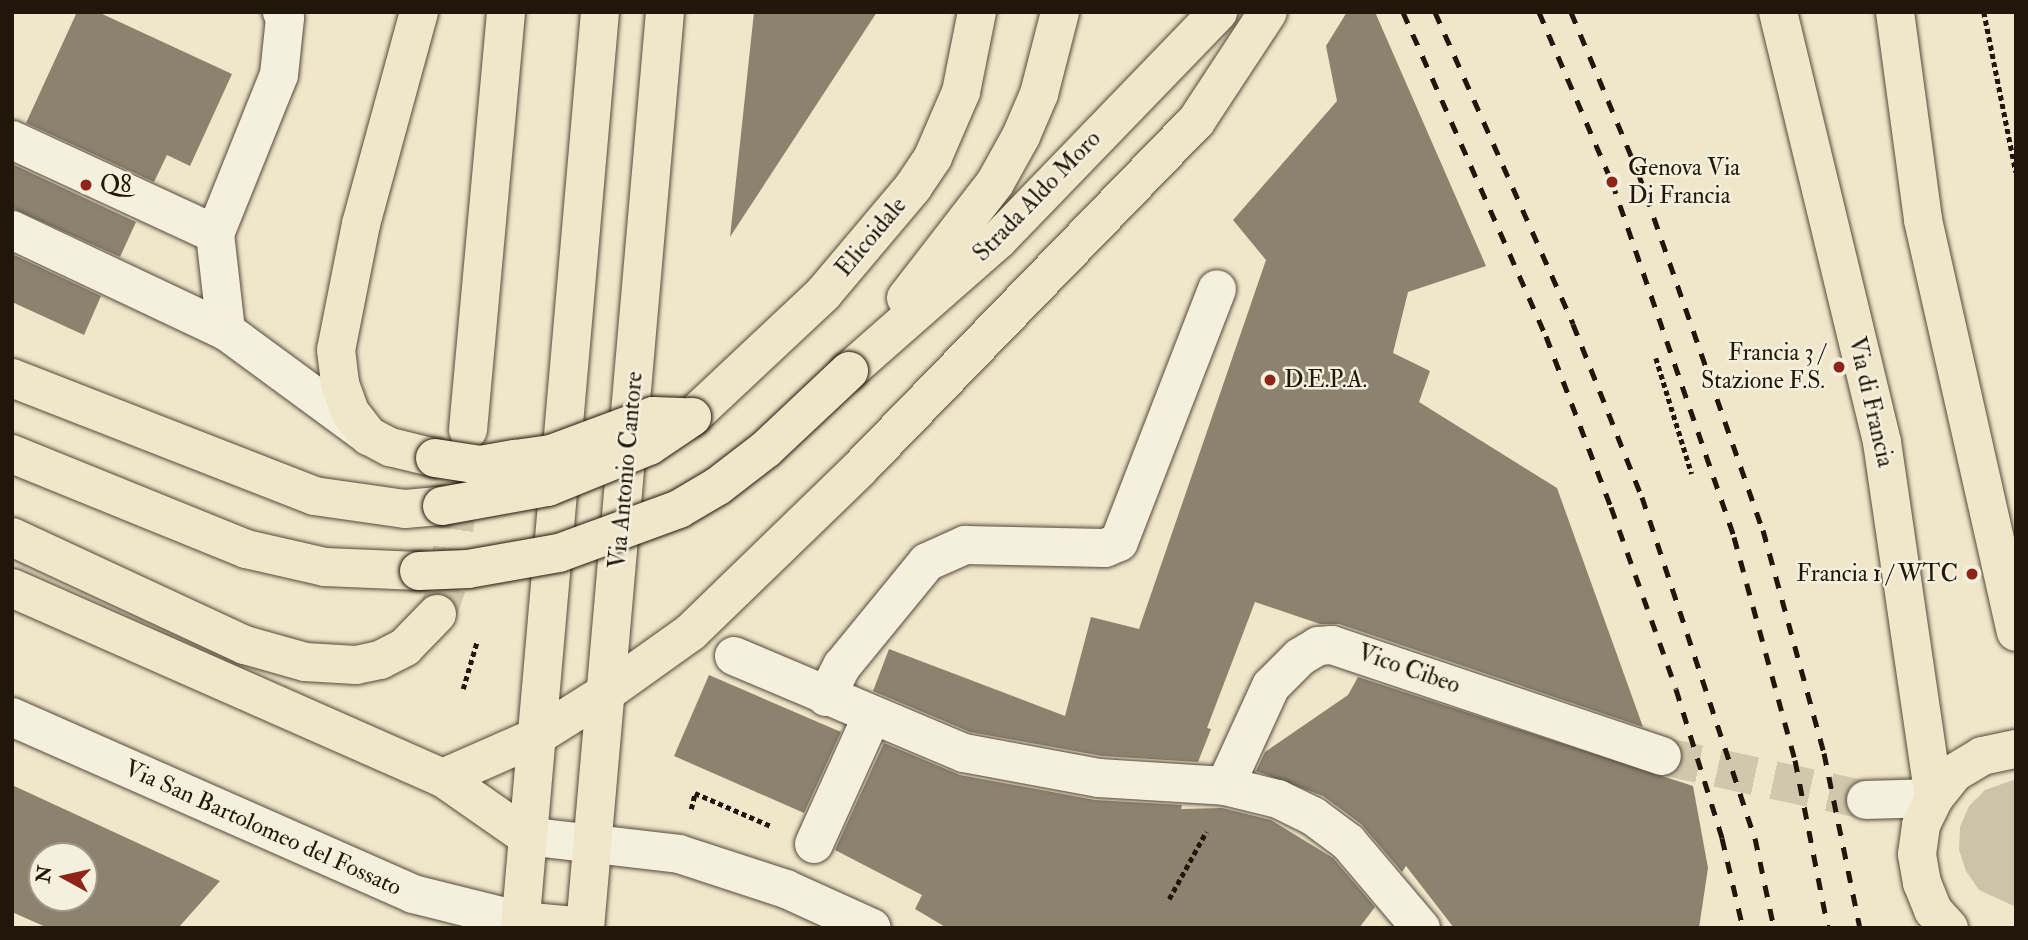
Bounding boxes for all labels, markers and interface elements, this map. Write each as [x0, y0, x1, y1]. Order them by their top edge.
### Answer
street label: Strada Aldo Moro [967, 124, 1107, 268]
place label: Genova Via Di Francia [1628, 154, 1740, 210]
place label: Q8 [100, 171, 132, 199]
marker: Genova Via Di Francia [1602, 172, 1622, 192]
marker: Q8 [78, 177, 94, 193]
street label: Elicoidale [829, 191, 913, 283]
street label: Via di Francia [1842, 334, 1900, 470]
place label: Francia 3 / Stazione F.S. [1701, 339, 1825, 395]
marker: Francia 3 / Stazione F.S. [1831, 359, 1847, 375]
place label: D.E.P.A. [1284, 366, 1367, 394]
street label: Via Antonio Cantore [603, 370, 649, 570]
marker: D.E.P.A. [1262, 372, 1278, 388]
place label: Francia 1 / WTC [1796, 560, 1958, 588]
marker: Francia 1 / WTC [1964, 566, 1980, 582]
street label: Vico Cibeo [1354, 638, 1464, 700]
street label: Via San Bartolomeo del Fossato [120, 754, 406, 902]
north arrow [28, 842, 98, 912]
text: N [31, 864, 57, 884]

